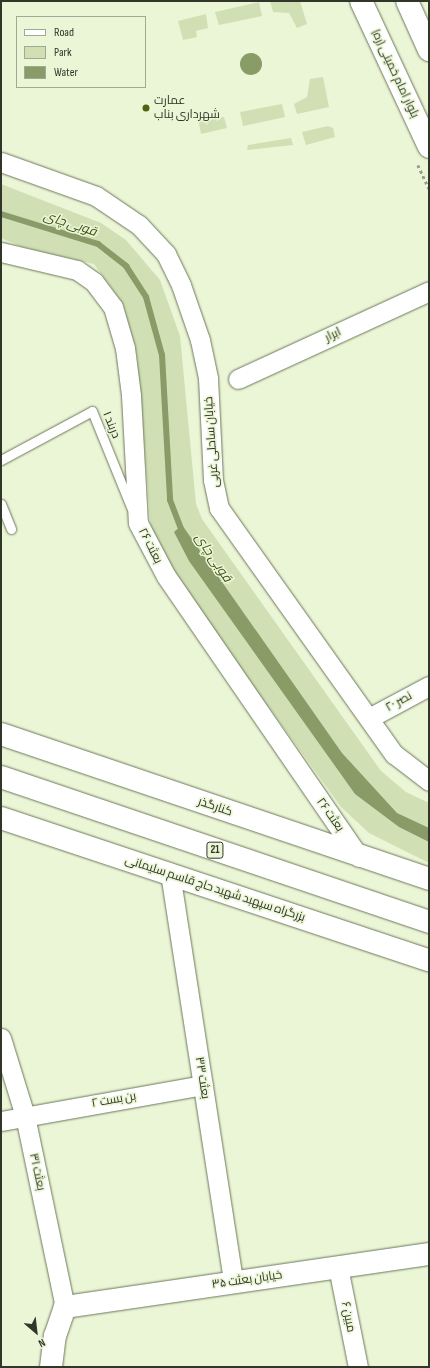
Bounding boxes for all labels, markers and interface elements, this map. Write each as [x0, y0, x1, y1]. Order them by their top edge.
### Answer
legend [16, 16, 146, 88]
text: Road [54, 25, 74, 40]
street label: بلوار امام خمینی (ره) [368, 28, 422, 120]
text: Park [54, 45, 72, 60]
text: Water [54, 65, 78, 80]
place label: عمارت شهرداری بناب [154, 94, 220, 122]
marker: عمارت شهرداری بناب [141, 103, 151, 113]
water label: قوبی چای [41, 208, 99, 240]
street label: ابرار [323, 325, 343, 345]
street label: خیابان ساحلی غربی [202, 396, 222, 488]
street label: دربند ۱ [99, 409, 123, 441]
street label: بعثت ۲۶ [135, 526, 165, 566]
water label: قوبی چای [191, 531, 235, 585]
street label: نصر ۲۰ [383, 689, 415, 715]
street label: کنارگذر [196, 794, 234, 820]
street label: بعثت ۲۶ [313, 795, 347, 835]
road number: 21 [206, 841, 224, 859]
street label: بزرگراه سپهبد شهید حاج قاسم سلیمانی [123, 853, 307, 925]
street label: بعثت ۳۳ [192, 1056, 212, 1100]
street label: بن بست ۲ [91, 1089, 137, 1111]
street label: بعثت ۳۱ [26, 1152, 48, 1192]
street label: خیابان بعثت ۳۵ [211, 1268, 283, 1292]
street label: مبین ۶ [338, 1301, 358, 1333]
north arrow [16, 1312, 56, 1352]
text: N [36, 1336, 48, 1350]

